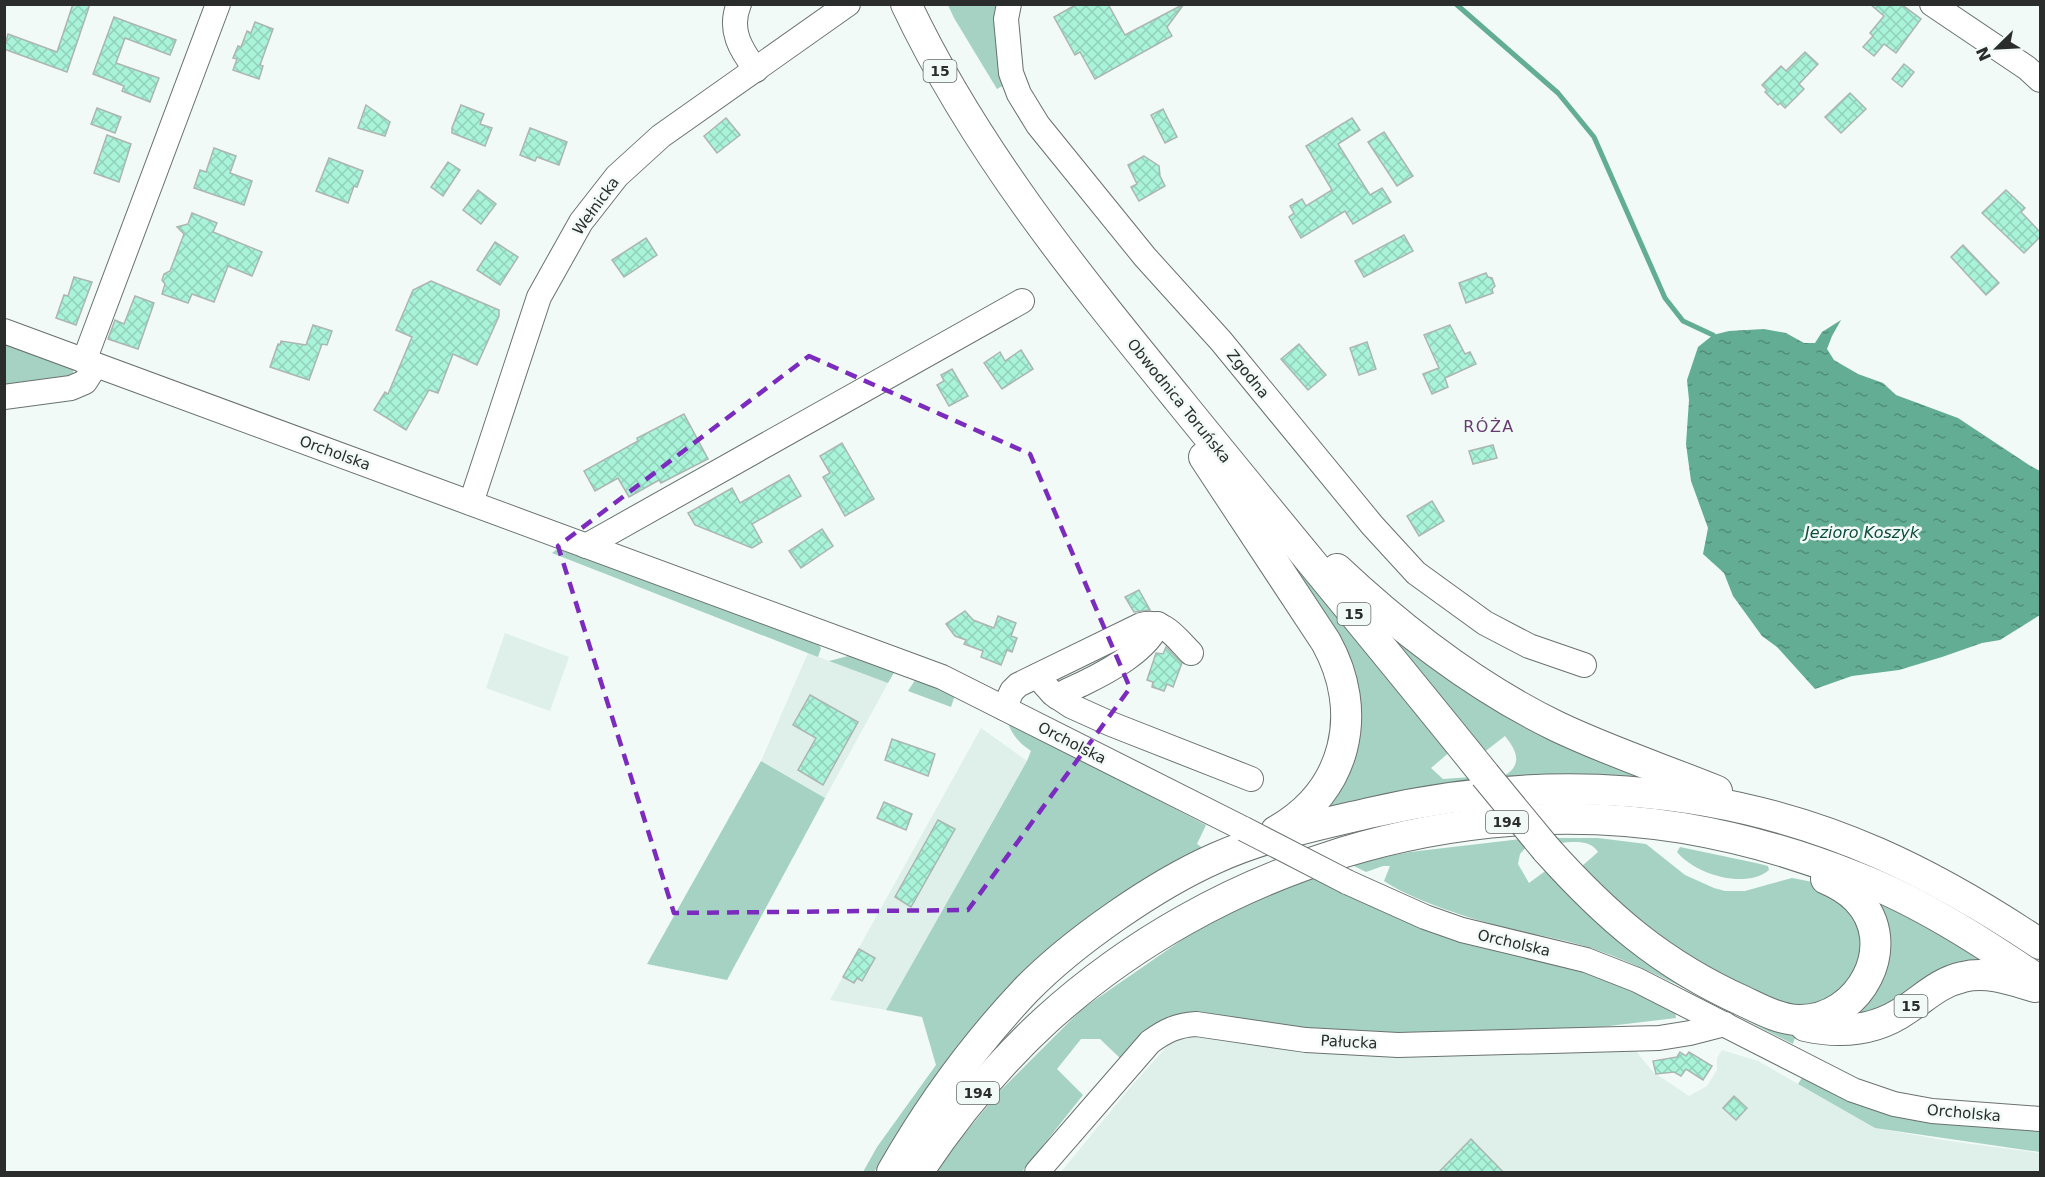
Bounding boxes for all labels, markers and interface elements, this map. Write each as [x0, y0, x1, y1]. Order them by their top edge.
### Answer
north arrow [1967, 18, 2027, 78]
text: N [1972, 44, 1995, 64]
road number: 15 [924, 60, 956, 82]
street label: Wełnicka [569, 174, 623, 238]
street label: Obwodnica Toruńska [1123, 335, 1235, 467]
street label: Zgodna [1223, 346, 1273, 402]
district label: RÓŻA [1463, 417, 1515, 436]
street label: Orcholska [297, 432, 373, 474]
water label: Jezioro Koszyk [1802, 523, 1920, 542]
road number: 15 [1338, 603, 1370, 625]
street label: Orcholska [1035, 718, 1109, 768]
road number: 194 [1486, 811, 1528, 833]
street label: Orcholska [1476, 926, 1552, 960]
road number: 15 [1894, 995, 1928, 1017]
street label: Pałucka [1320, 1032, 1378, 1052]
road number: 194 [957, 1082, 999, 1104]
street label: Orcholska [1926, 1101, 2002, 1125]

